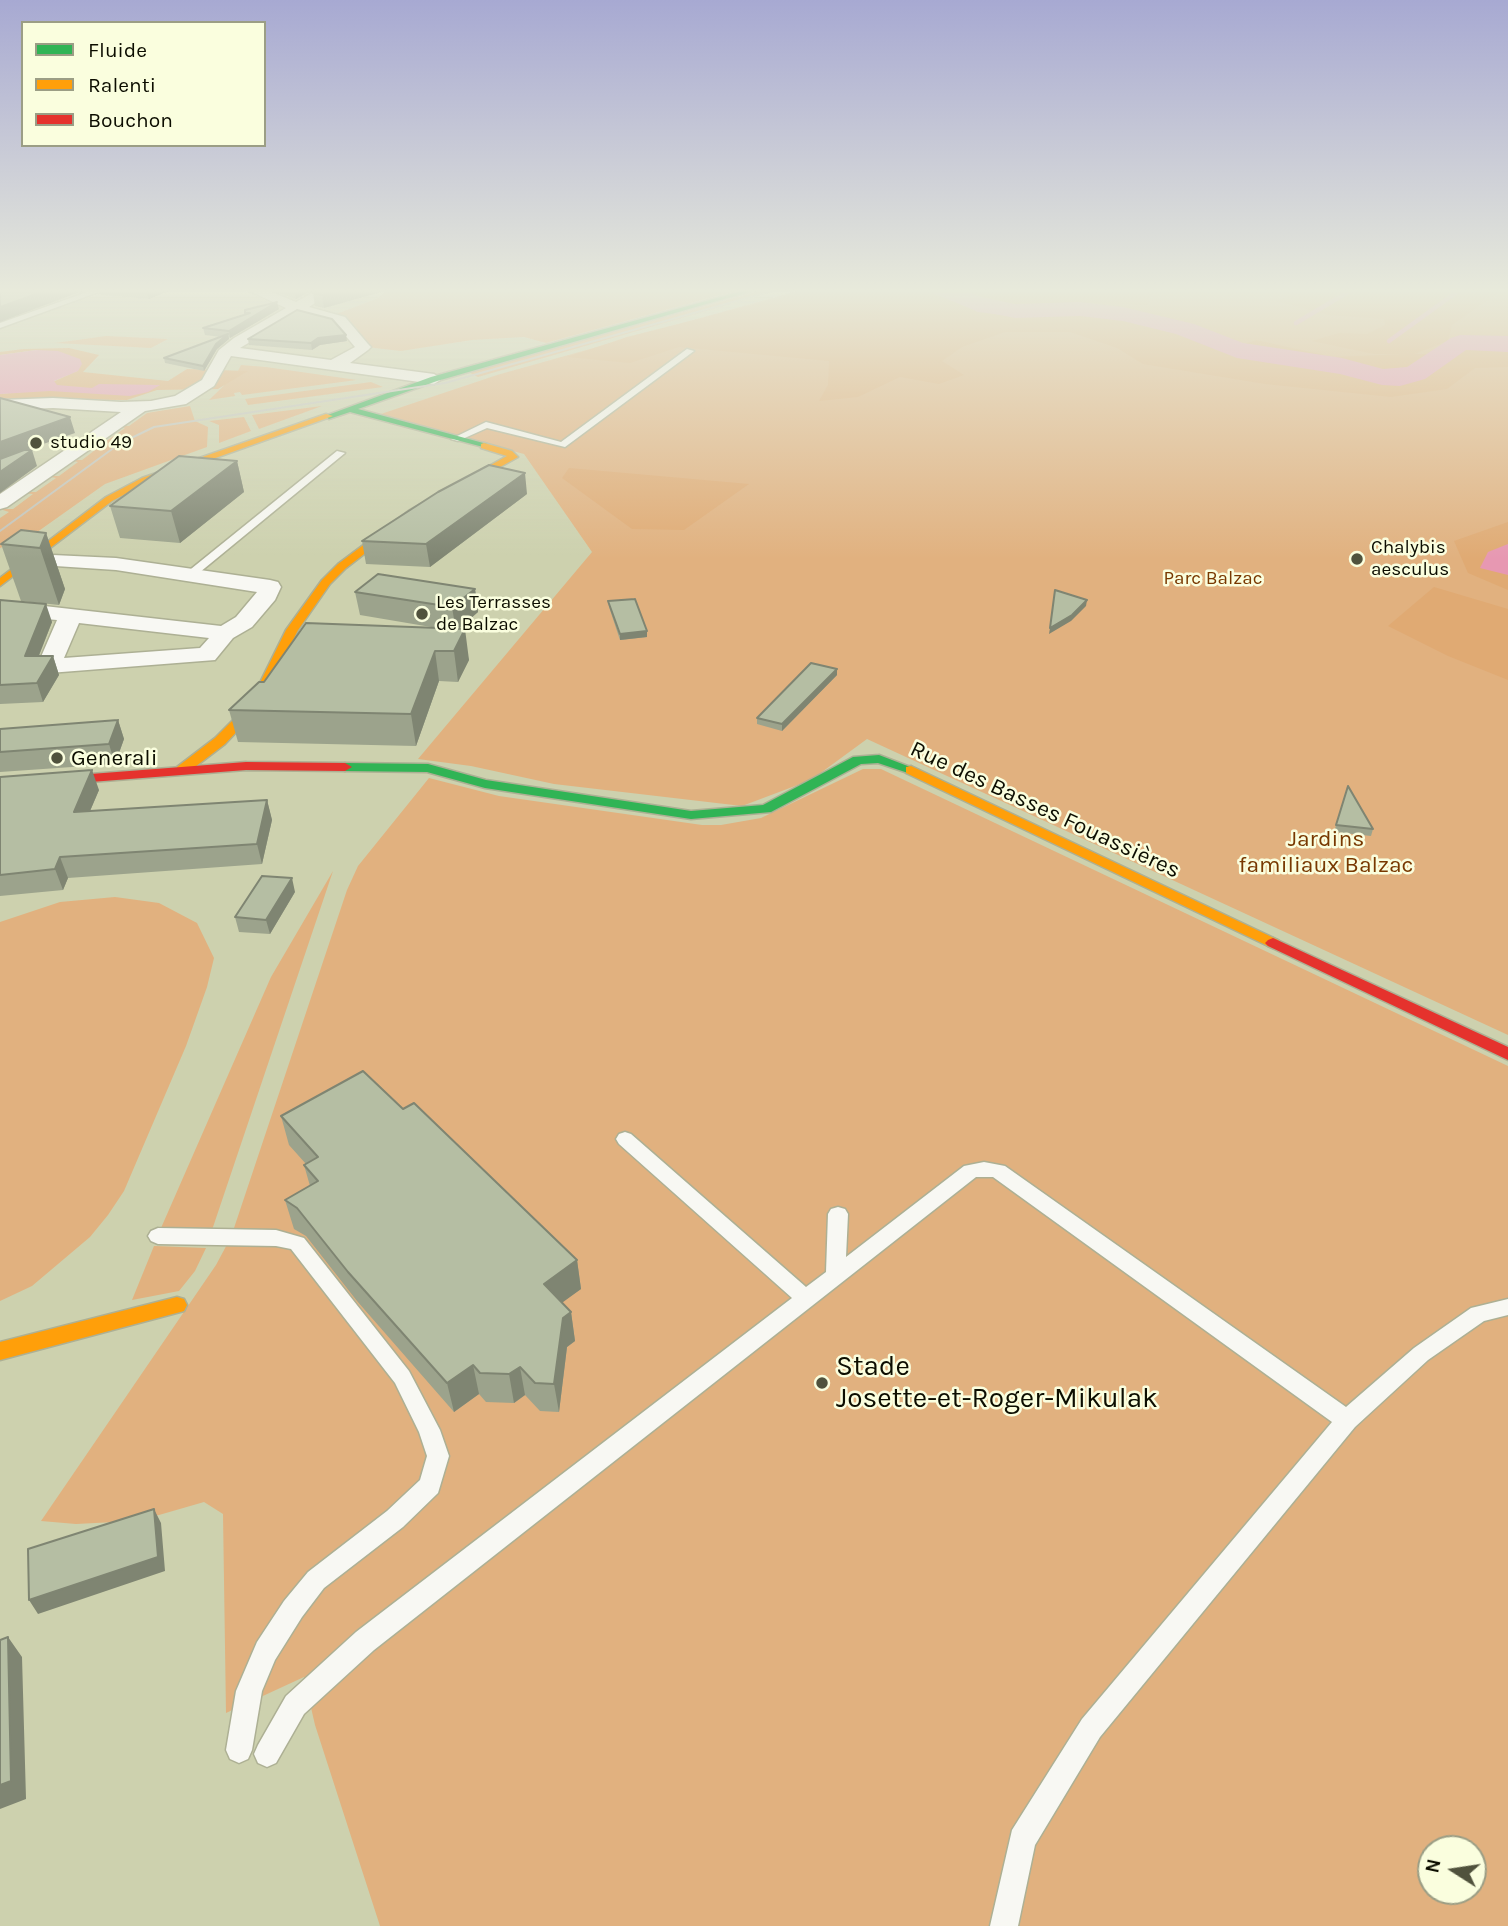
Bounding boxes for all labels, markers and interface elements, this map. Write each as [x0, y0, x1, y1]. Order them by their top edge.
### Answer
legend [21, 21, 266, 147]
text: Fluide [88, 38, 147, 62]
text: Ralenti [88, 73, 156, 97]
text: Bouchon [88, 108, 173, 132]
place label: studio 49 [50, 432, 132, 454]
marker: studio 49 [28, 435, 44, 451]
place label: Chalybis aesculus [1371, 537, 1449, 581]
marker: Chalybis aesculus [1349, 551, 1365, 567]
park label: Parc Balzac [1163, 568, 1263, 590]
place label: Les Terrasses de Balzac [436, 592, 551, 636]
marker: Les Terrasses de Balzac [414, 606, 430, 622]
street label: Rue des Basses Fouassières [906, 735, 1184, 885]
place label: Generali [71, 744, 158, 772]
marker: Generali [49, 750, 65, 766]
park label: Jardins familiaux Balzac [1239, 825, 1413, 879]
place label: Stade Josette-et-Roger-Mikulak [836, 1350, 1158, 1416]
marker: Stade Josette-et-Roger-Mikulak [814, 1375, 830, 1391]
north arrow [1417, 1835, 1487, 1905]
text: N [1421, 1857, 1446, 1875]

